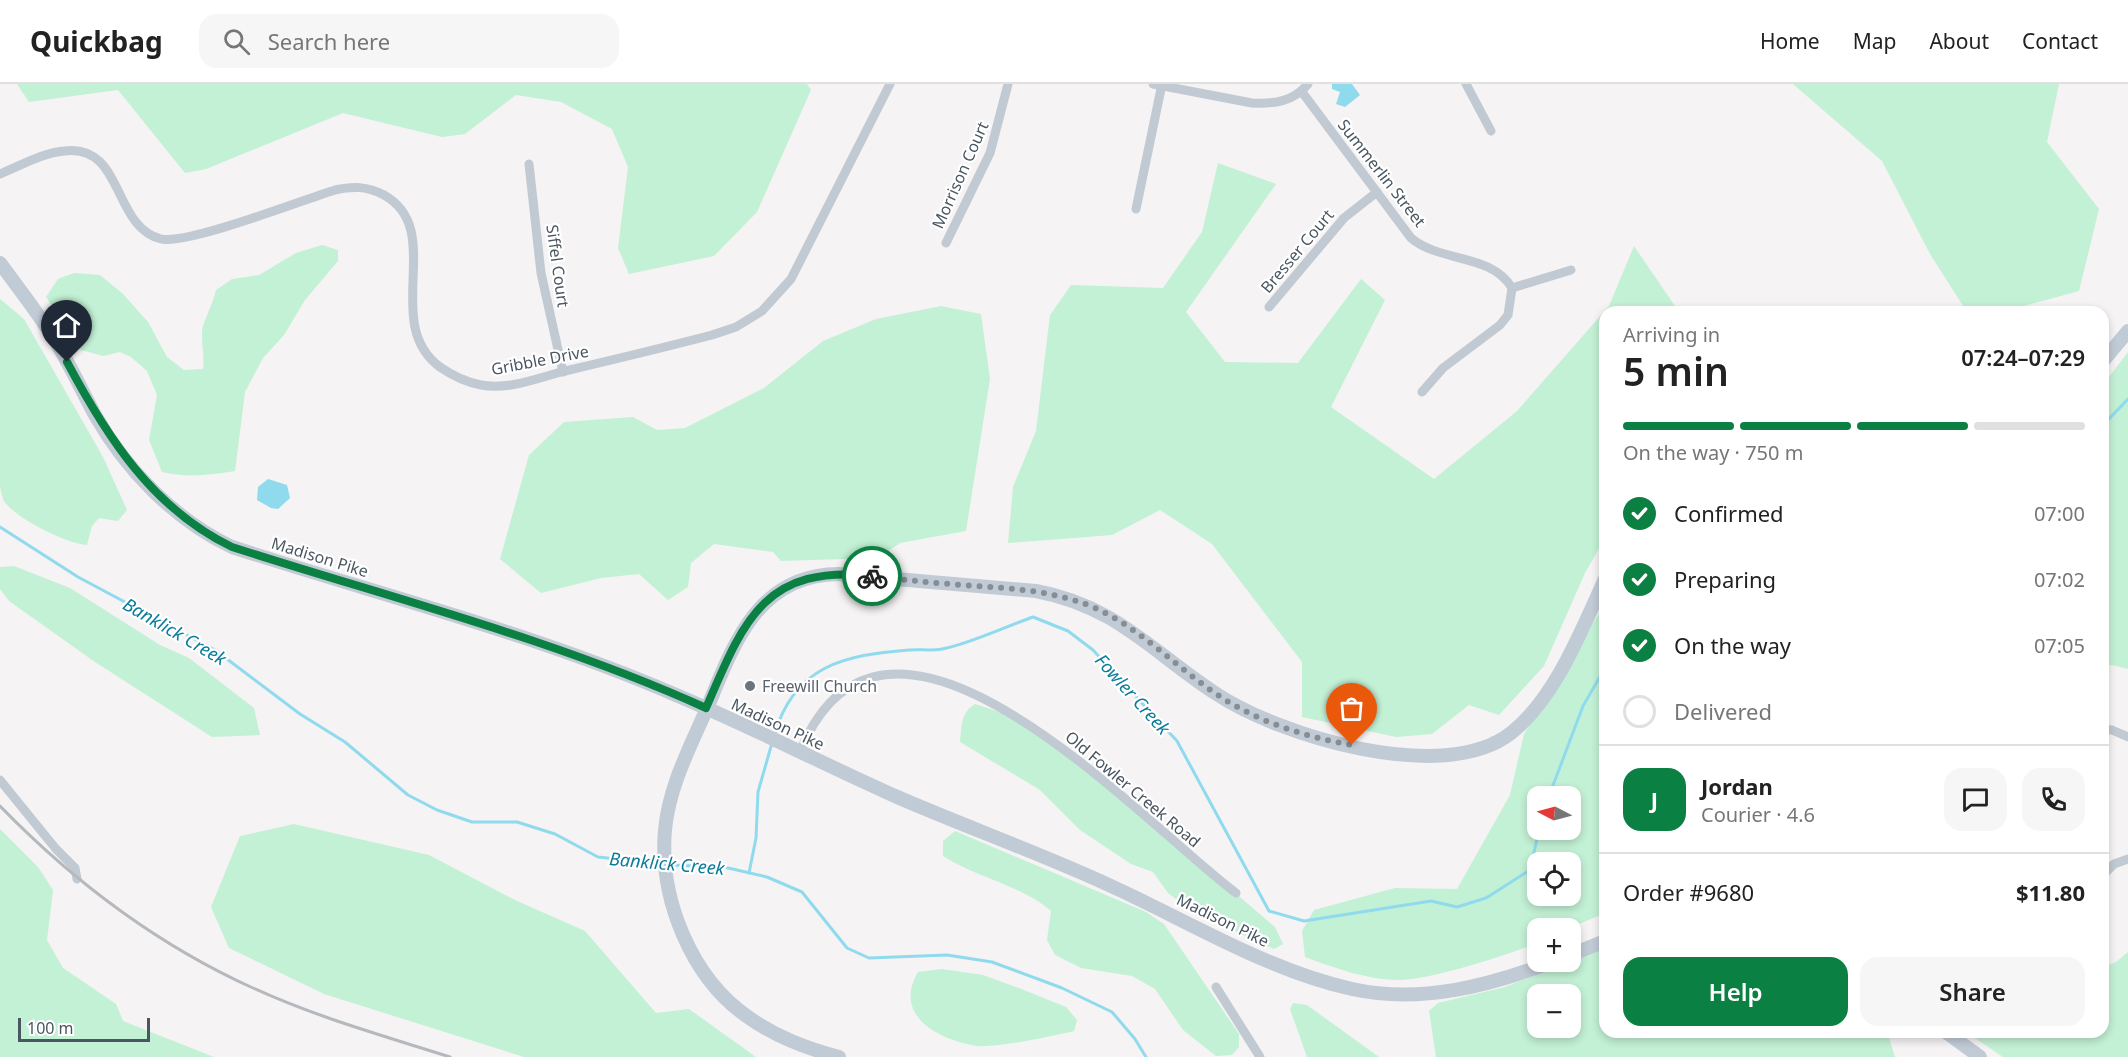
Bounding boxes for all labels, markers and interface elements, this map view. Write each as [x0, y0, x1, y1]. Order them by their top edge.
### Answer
search box [199, 14, 619, 68]
text: Quickbag [30, 22, 163, 60]
icon: search [220, 25, 253, 58]
text: Search here [268, 26, 390, 56]
text: Home [1760, 27, 1820, 55]
text: Map [1853, 27, 1896, 55]
text: About [1929, 27, 1989, 55]
text: Contact [2022, 27, 2098, 55]
street label: Summerlin Street [1333, 115, 1431, 232]
street label: Morrison Court [927, 118, 994, 232]
street label: Bresser Court [1256, 204, 1339, 297]
street label: Siffel Court [541, 223, 575, 309]
pin [41, 300, 92, 362]
icon: home [50, 309, 83, 342]
text: Arriving in [1623, 321, 1720, 348]
street label: Gribble Drive [489, 340, 591, 380]
text: 07:24–07:29 [1961, 342, 2085, 372]
text: 5 min [1623, 344, 1729, 397]
text: On the way · 750 m [1623, 439, 1803, 466]
icon: check [1623, 497, 1656, 530]
text: Confirmed [1674, 498, 1784, 528]
text: 07:00 [2034, 500, 2085, 527]
street label: Madison Pike [269, 532, 371, 582]
courier [842, 546, 902, 606]
icon: bike [856, 560, 889, 593]
icon: check [1623, 563, 1656, 596]
text: Preparing [1674, 564, 1776, 594]
text: 07:02 [2034, 566, 2085, 593]
water label: Banklick Creek [119, 592, 232, 671]
icon: check [1623, 629, 1656, 662]
text: On the way [1674, 630, 1791, 660]
text: 07:05 [2034, 632, 2085, 659]
water label: Fowler Creek [1090, 648, 1176, 740]
place label: Freewill Church [762, 675, 877, 697]
marker: Freewill Church [743, 679, 757, 693]
pin [1326, 683, 1377, 745]
icon: bag [1335, 692, 1368, 725]
street label: Madison Pike [728, 693, 828, 755]
text: Delivered [1674, 696, 1772, 726]
street label: Old Fowler Creek Road [1061, 726, 1205, 852]
button: chat [1944, 768, 2007, 831]
button: phone [2022, 768, 2085, 831]
text: Jordan [1701, 771, 1773, 801]
text: J [1651, 784, 1658, 814]
north arrow [1527, 786, 1581, 840]
map controls [1527, 786, 1581, 1038]
text: Courier · 4.6 [1701, 801, 1815, 828]
water label: Banklick Creek [608, 846, 727, 880]
button: locate [1527, 852, 1581, 906]
text: Order #9680 [1623, 877, 1754, 907]
text: $11.80 [2016, 877, 2085, 907]
street label: Madison Pike [1173, 888, 1273, 952]
button: + [1527, 918, 1581, 972]
button: Help [1623, 957, 1848, 1026]
button: Share [1860, 957, 2085, 1026]
button: − [1527, 984, 1581, 1038]
scale bar [18, 1015, 150, 1042]
text: 100 m [27, 1017, 74, 1039]

